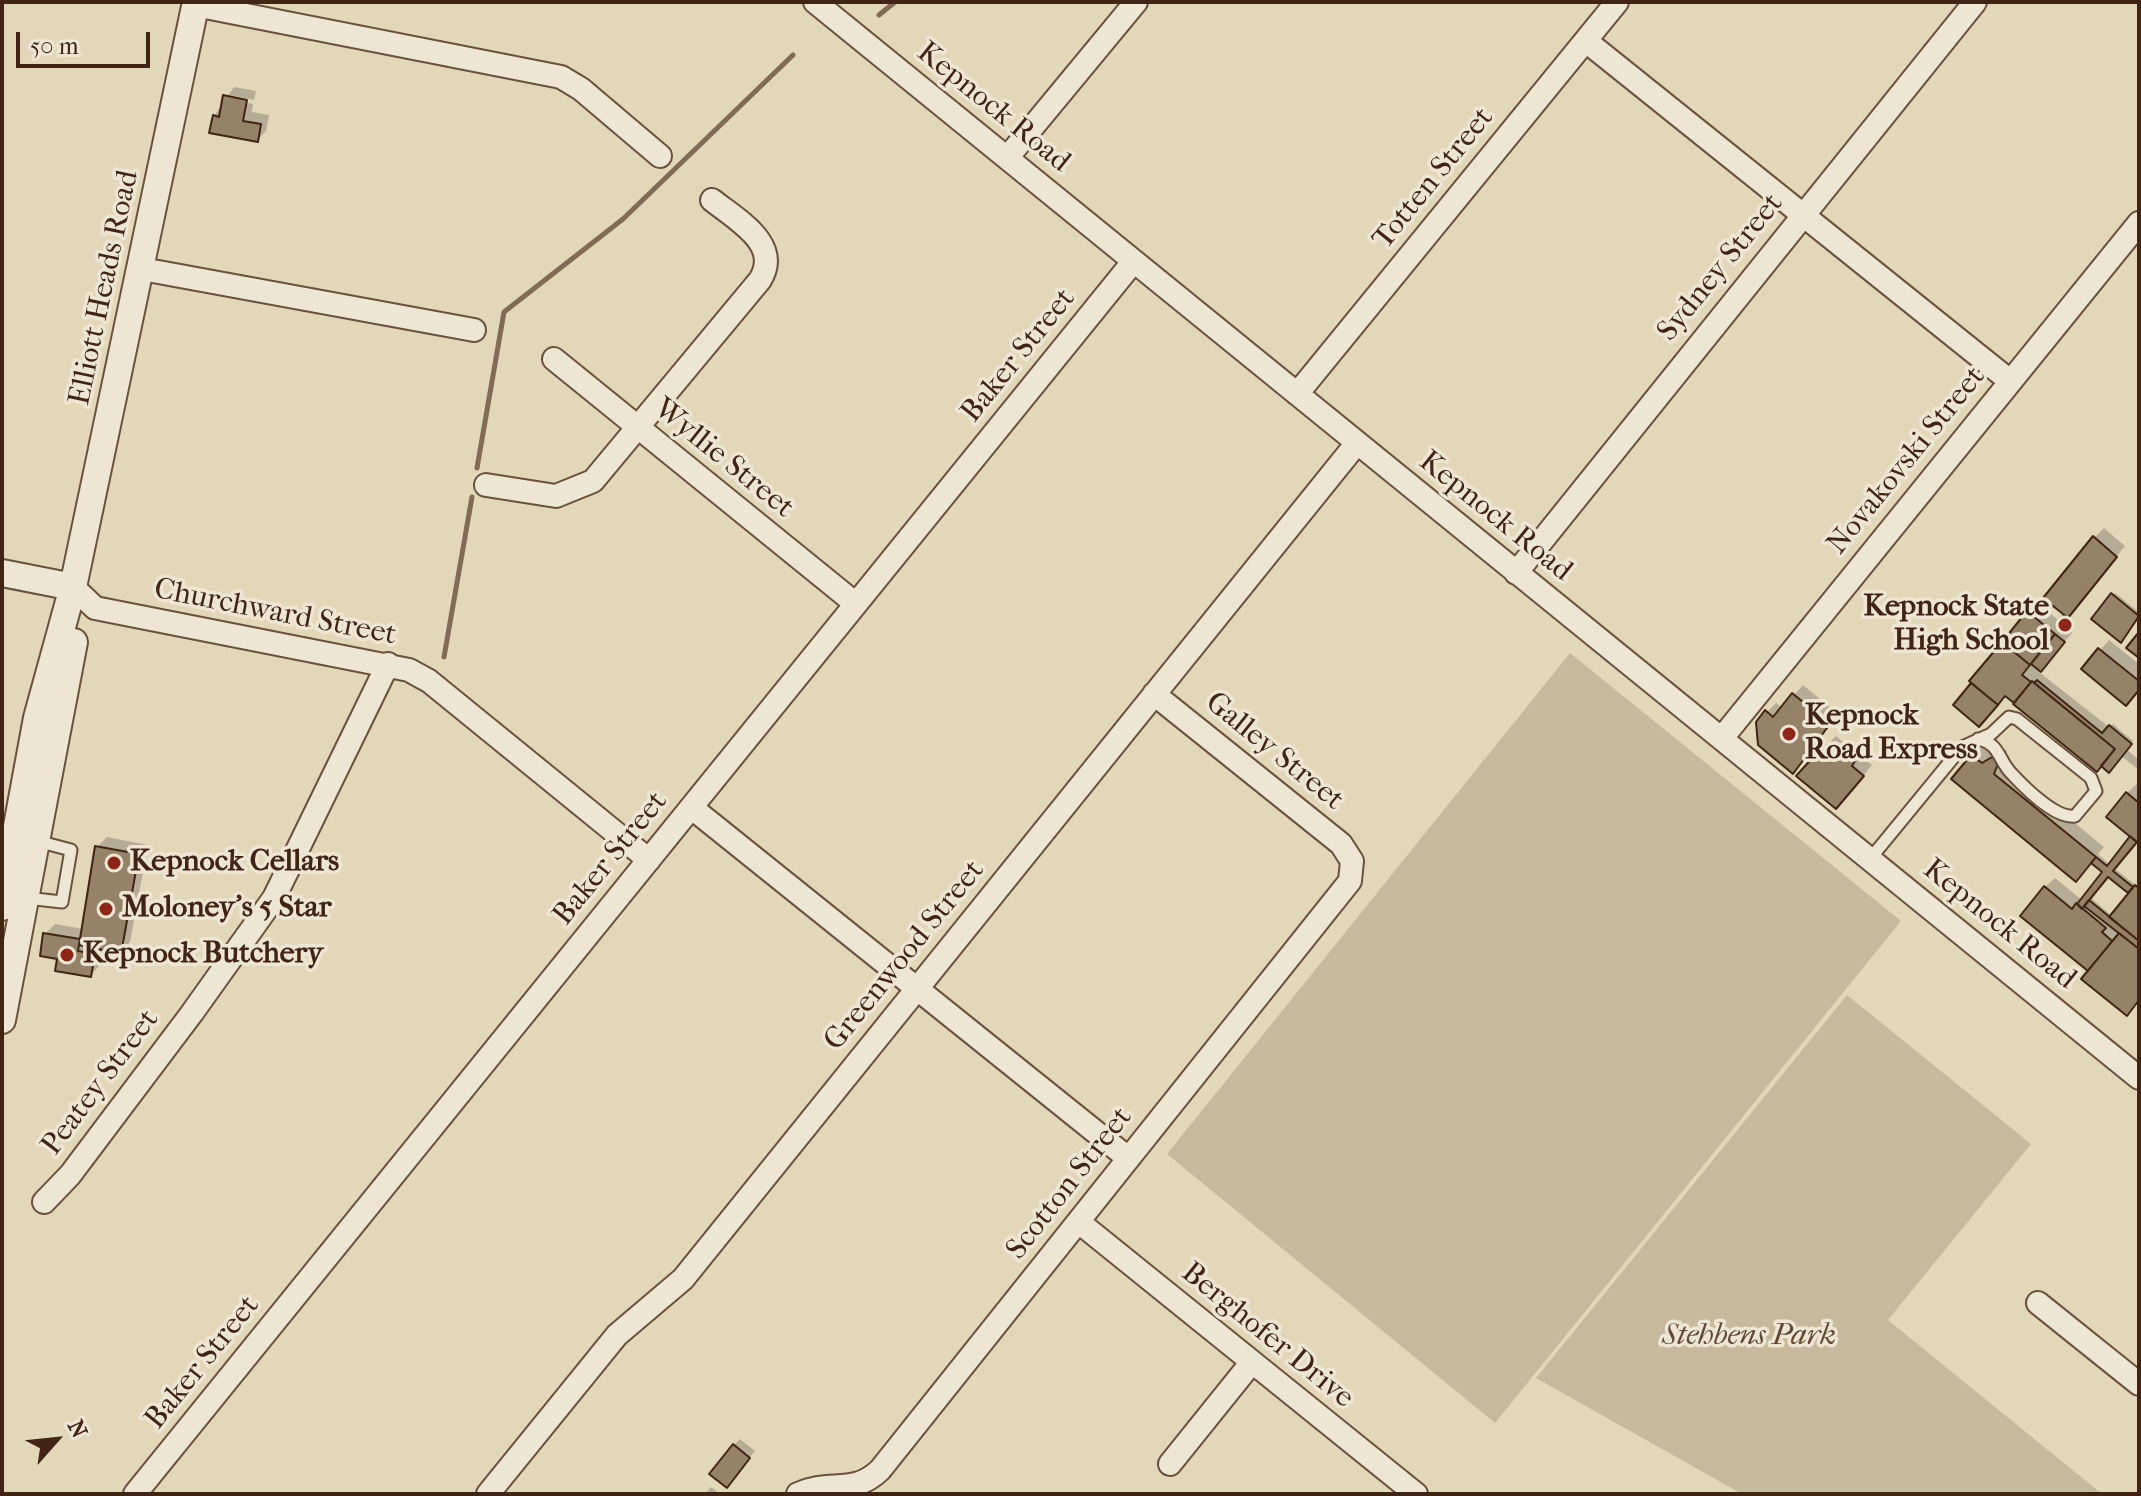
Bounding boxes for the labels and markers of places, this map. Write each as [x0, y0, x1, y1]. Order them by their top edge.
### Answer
place label: Kepnock State High School [1864, 590, 2049, 660]
marker: Kepnock State High School [2056, 616, 2074, 634]
place label: Kepnock Road Express [1805, 699, 1978, 770]
marker: Kepnock Road Express [1780, 725, 1798, 743]
place label: Kepnock Cellars [130, 845, 339, 881]
marker: Kepnock Cellars [105, 854, 123, 872]
place label: Moloney's 5 Star [122, 891, 331, 927]
marker: Moloney's 5 Star [97, 900, 115, 918]
place label: Kepnock Butchery [83, 937, 323, 973]
marker: Kepnock Butchery [58, 946, 76, 964]

